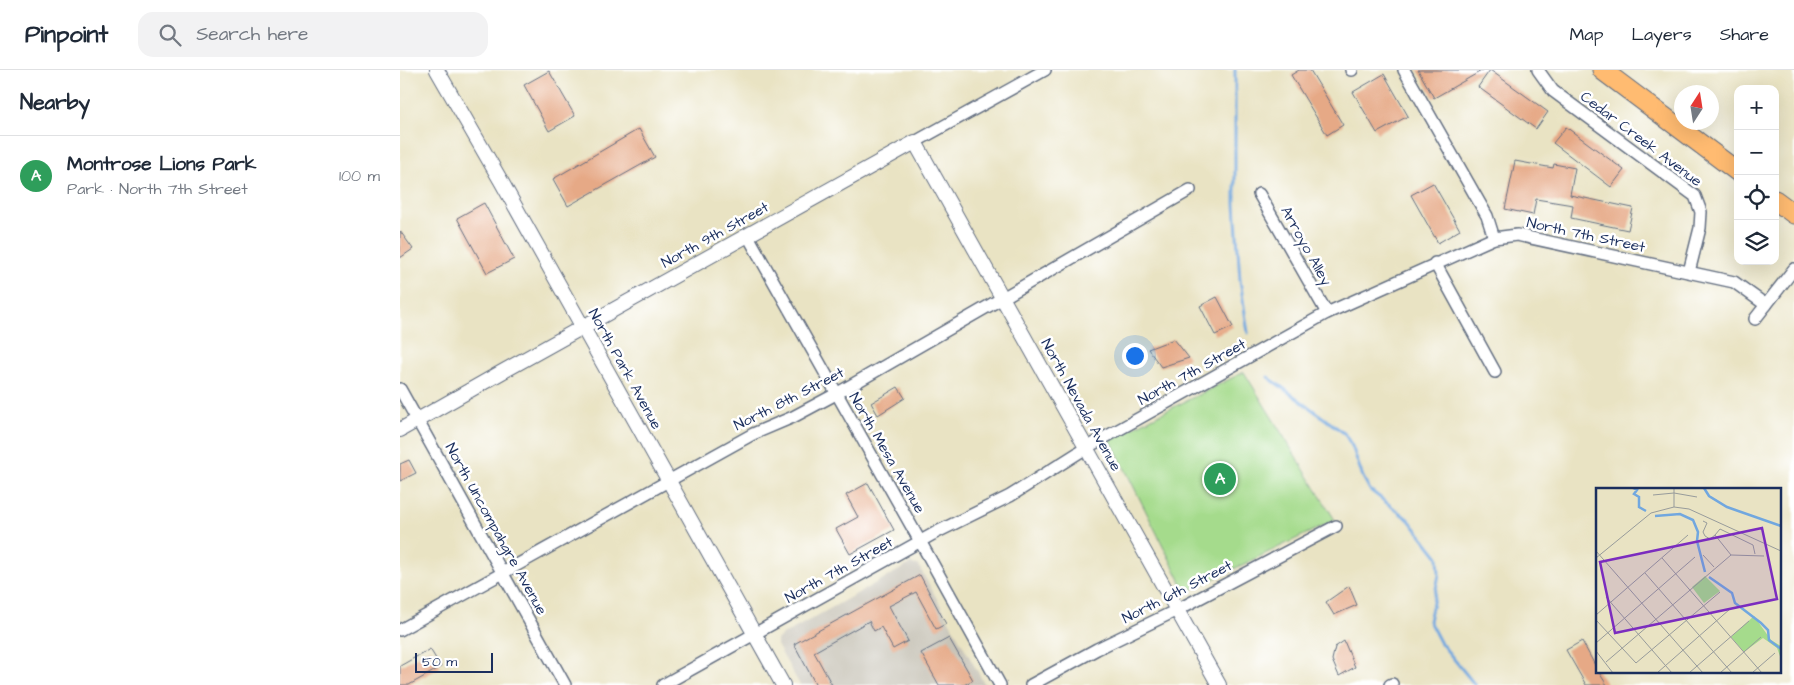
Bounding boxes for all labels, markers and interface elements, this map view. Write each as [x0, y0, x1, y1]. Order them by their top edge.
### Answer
search box [138, 12, 488, 57]
text: Pinpoint [25, 18, 108, 52]
icon: search [156, 21, 184, 49]
text: Search here [196, 21, 308, 48]
text: Map [1569, 22, 1603, 47]
text: Layers [1631, 22, 1692, 47]
text: Share [1720, 22, 1769, 47]
north arrow [1674, 85, 1719, 130]
map controls [1734, 85, 1779, 265]
button: + [1734, 85, 1779, 130]
street label: Cedar Creek Avenue [1576, 86, 1706, 192]
text: Nearby [20, 88, 90, 117]
button: − [1734, 130, 1779, 175]
text: Montrose Lions Park [67, 151, 256, 178]
text: A [31, 165, 41, 187]
text: 100 m [339, 165, 380, 187]
button: locate [1734, 175, 1779, 220]
text: Park · North 7th Street [67, 178, 248, 200]
street label: North 9th Street [657, 197, 773, 273]
street label: Arroyo Alley [1275, 202, 1337, 290]
street label: North 7th Street [1525, 212, 1647, 258]
button: layers [1734, 220, 1779, 265]
street label: North Park Avenue [583, 305, 667, 433]
street label: North 7th Street [1134, 334, 1250, 410]
street label: North Nevada Avenue [1036, 335, 1126, 475]
your location [1122, 343, 1148, 369]
street label: North 8th Street [730, 362, 848, 436]
street label: North Mesa Avenue [844, 389, 930, 517]
street label: North Uncompahgre Avenue [439, 439, 552, 619]
pin: A [1204, 460, 1236, 498]
inset map [1596, 488, 1782, 672]
street label: North 7th Street [781, 532, 897, 608]
street label: North 6th Street [1118, 555, 1236, 629]
scale bar [415, 650, 492, 673]
text: 50 m [422, 652, 457, 672]

